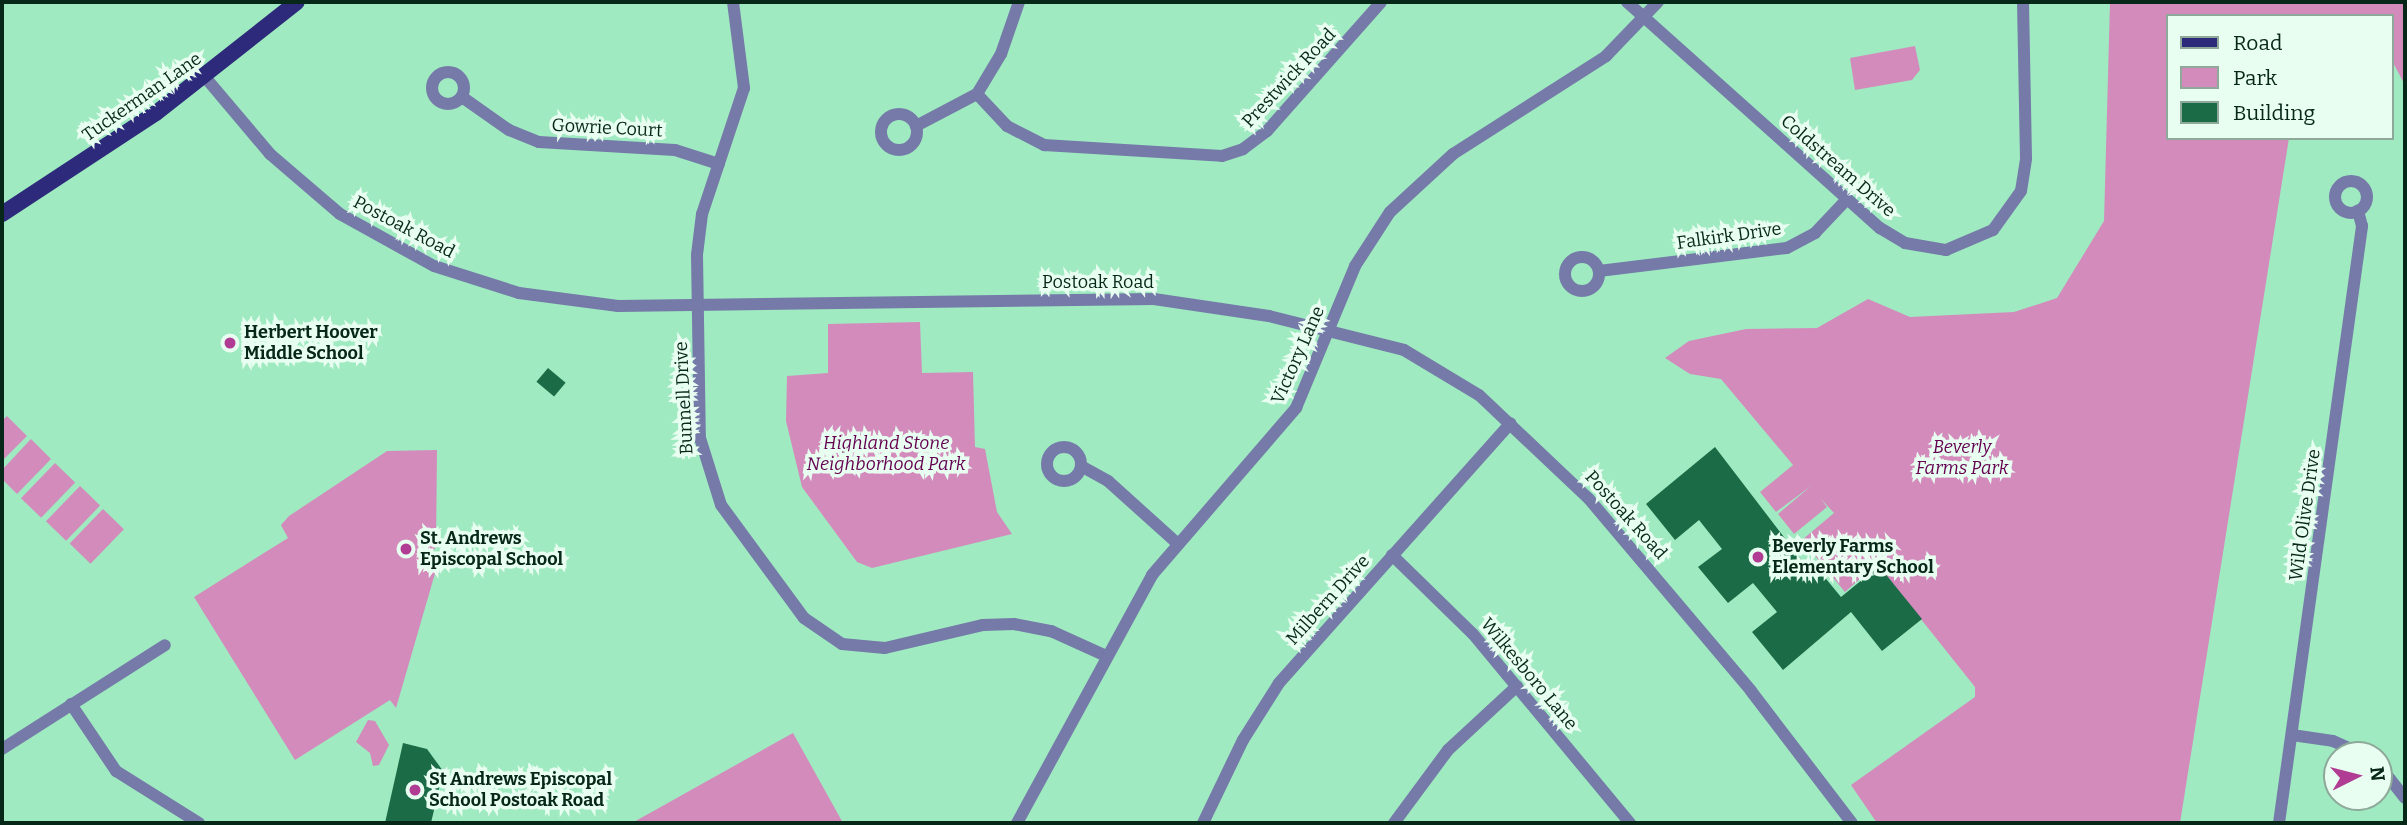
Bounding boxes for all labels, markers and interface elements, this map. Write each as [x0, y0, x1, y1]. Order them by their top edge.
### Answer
legend [2166, 14, 2393, 140]
street label: Prestwick Road [1238, 24, 1340, 132]
text: Road [2233, 30, 2282, 56]
street label: Tuckerman Lane [78, 48, 206, 146]
text: Park [2233, 65, 2277, 91]
text: Building [2233, 100, 2315, 126]
street label: Coldstream Drive [1776, 110, 1900, 222]
street label: Gowrie Court [551, 114, 663, 142]
street label: Postoak Road [349, 191, 459, 263]
street label: Falkirk Drive [1675, 218, 1783, 254]
street label: Postoak Road [1042, 271, 1154, 293]
street label: Victory Lane [1267, 303, 1329, 407]
place label: Herbert Hoover Middle School [244, 322, 378, 364]
marker: Herbert Hoover Middle School [222, 335, 238, 351]
street label: Bunnell Drive [670, 341, 698, 455]
park label: Highland Stone Neighborhood Park [807, 433, 965, 476]
park label: Beverly Farms Park [1916, 437, 2008, 480]
street label: Wild Olive Drive [2285, 448, 2325, 582]
street label: Postoak Road [1581, 466, 1671, 564]
place label: St. Andrews Episcopal School [420, 528, 563, 570]
place label: Beverly Farms Elementary School [1772, 536, 1934, 578]
marker: St. Andrews Episcopal School [398, 541, 414, 557]
marker: Beverly Farms Elementary School [1750, 549, 1766, 565]
street label: Milbern Drive [1282, 550, 1374, 650]
street label: Wilkesboro Lane [1476, 614, 1582, 734]
north arrow [2323, 741, 2393, 811]
text: N [2365, 765, 2390, 782]
place label: St Andrews Episcopal School Postoak Road [429, 769, 612, 812]
marker: St Andrews Episcopal School Postoak Road [407, 782, 423, 798]

